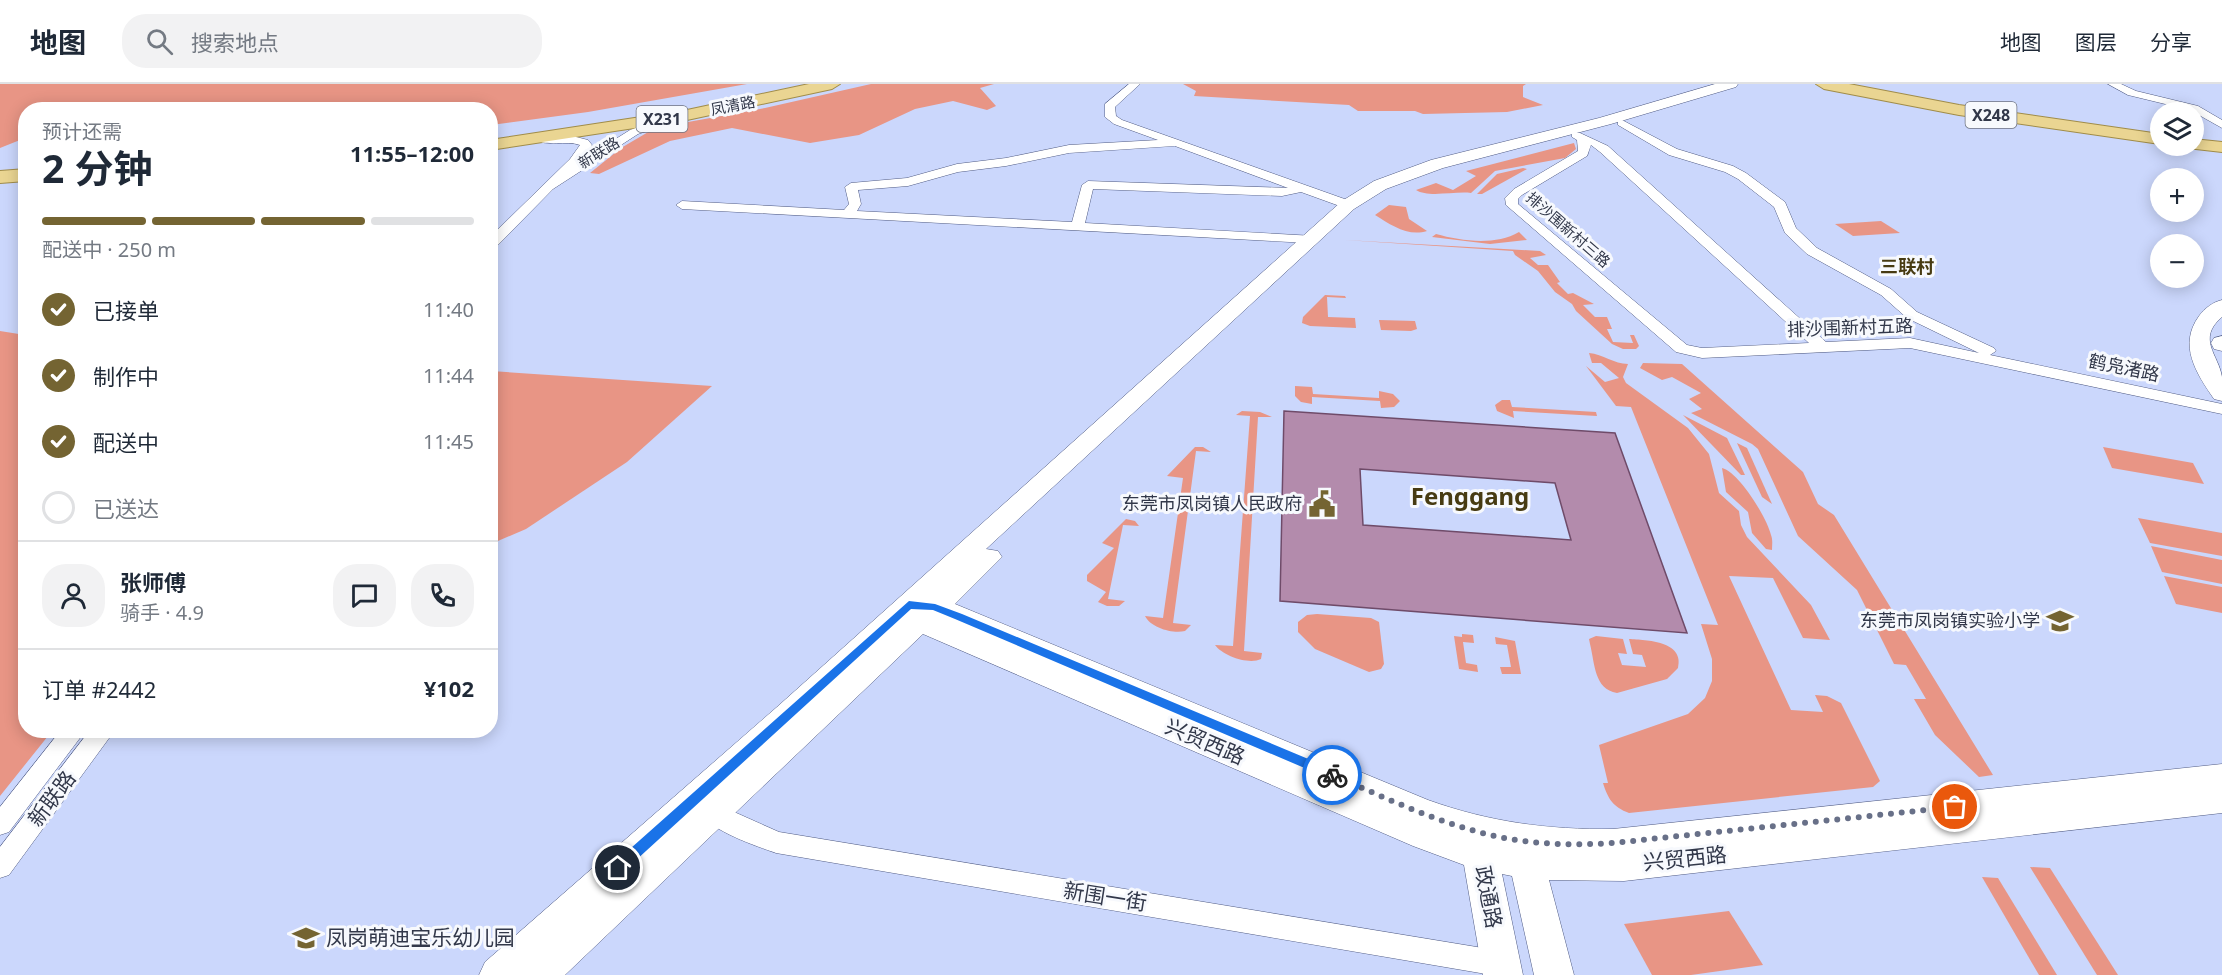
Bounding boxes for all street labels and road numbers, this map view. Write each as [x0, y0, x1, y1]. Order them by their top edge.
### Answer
street label: 凤清路 [709, 91, 757, 119]
road number: X248 [1966, 102, 2016, 128]
road number: X231 [636, 106, 688, 132]
street label: 新联路 [574, 132, 623, 173]
street label: 排沙围新村三路 [1522, 187, 1615, 271]
street label: 排沙围新村五路 [1787, 313, 1913, 341]
street label: 鹤凫渚路 [2086, 348, 2162, 386]
street label: 兴贸西路 [1161, 712, 1250, 770]
street label: 新联路 [21, 765, 81, 832]
street label: 兴贸西路 [1642, 840, 1728, 876]
street label: 政通路 [1469, 863, 1509, 930]
street label: 新围一街 [1061, 876, 1149, 916]

